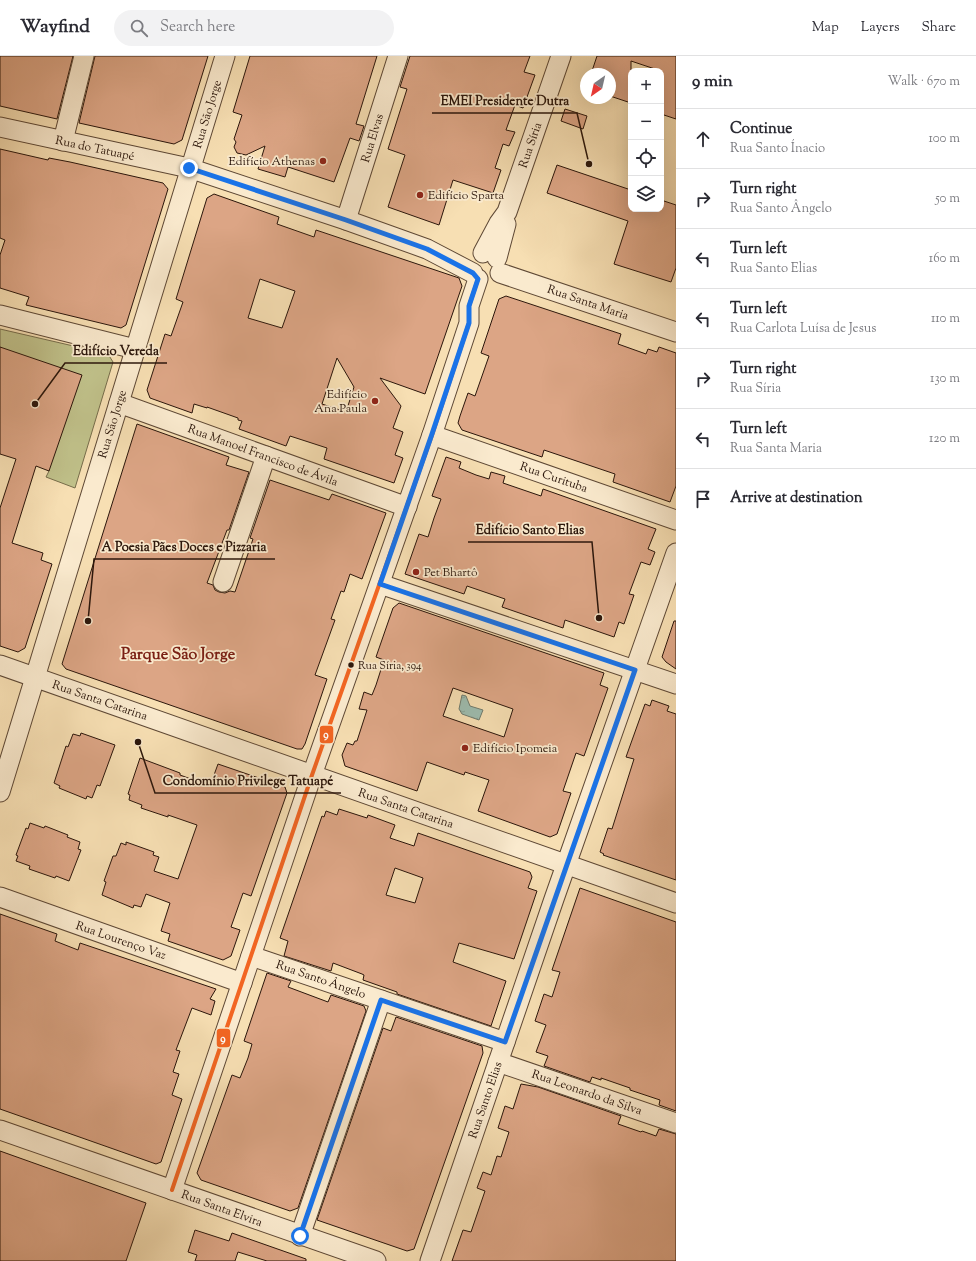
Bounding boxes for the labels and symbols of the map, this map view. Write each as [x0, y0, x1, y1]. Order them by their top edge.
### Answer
north arrow [580, 68, 616, 104]
street label: Rua São Jorge [189, 77, 227, 151]
callout: EMEI Presidente Dutra [432, 88, 577, 113]
text: EMEI Presidente Dutra [441, 93, 569, 111]
street label: Rua Elvas [357, 111, 389, 165]
street label: Rua Síria [515, 120, 547, 171]
street label: Rua do Tatuapé [54, 132, 136, 166]
place label: Edifício Athenas [229, 153, 315, 171]
marker: Edifício Athenas [318, 156, 328, 166]
route end [180, 159, 198, 177]
place label: Edifício Sparta [428, 187, 505, 205]
marker: Edifício Sparta [415, 190, 425, 200]
street label: Rua Santa Maria [545, 281, 631, 325]
callout: Edifício Vereda [65, 338, 167, 363]
text: Edifício Vereda [73, 343, 159, 361]
place label: Edifício Ana Paula [314, 386, 367, 418]
street label: Rua São Jorge [94, 387, 132, 461]
marker: Edifício Ana Paula [370, 396, 380, 406]
street label: Rua Manoel Francisco de Ávila [185, 420, 341, 492]
street label: Rua Curituba [517, 458, 590, 498]
callout: Edifício Santo Elias [468, 517, 592, 542]
text: Edifício Santo Elias [476, 522, 584, 540]
callout: A Poesia Pães Doces e Pizzaria [94, 534, 275, 559]
text: A Poesia Pães Doces e Pizzaria [102, 539, 266, 557]
place label: Pet Bhartô [424, 564, 478, 582]
marker: Pet Bhartô [411, 567, 421, 577]
district label: Parque São Jorge [121, 644, 236, 667]
place label: Rua Síria, 394 [358, 658, 422, 674]
marker: Rua Síria, 394 [346, 660, 356, 670]
street label: Rua Santa Catarina [49, 676, 150, 726]
line badge: 9 [319, 725, 334, 744]
text: 9 [323, 727, 329, 743]
place label: Edifício Ipomeia [473, 740, 558, 758]
marker: Edifício Ipomeia [460, 743, 470, 753]
callout: Condomínio Privilege Tatuapé [155, 768, 341, 793]
text: Condomínio Privilege Tatuapé [163, 773, 333, 791]
street label: Rua Santa Catarina [355, 784, 456, 834]
street label: Rua Lourenço Vaz [73, 917, 169, 965]
street label: Rua Santo Ângelo [273, 956, 368, 1004]
line badge: 9 [216, 1028, 231, 1048]
text: 9 [220, 1031, 226, 1047]
street label: Rua Santo Elias [464, 1059, 508, 1141]
street label: Rua Leonardo da Silva [529, 1066, 645, 1120]
street label: Rua Santa Elvira [179, 1186, 265, 1232]
route start [291, 1227, 309, 1245]

